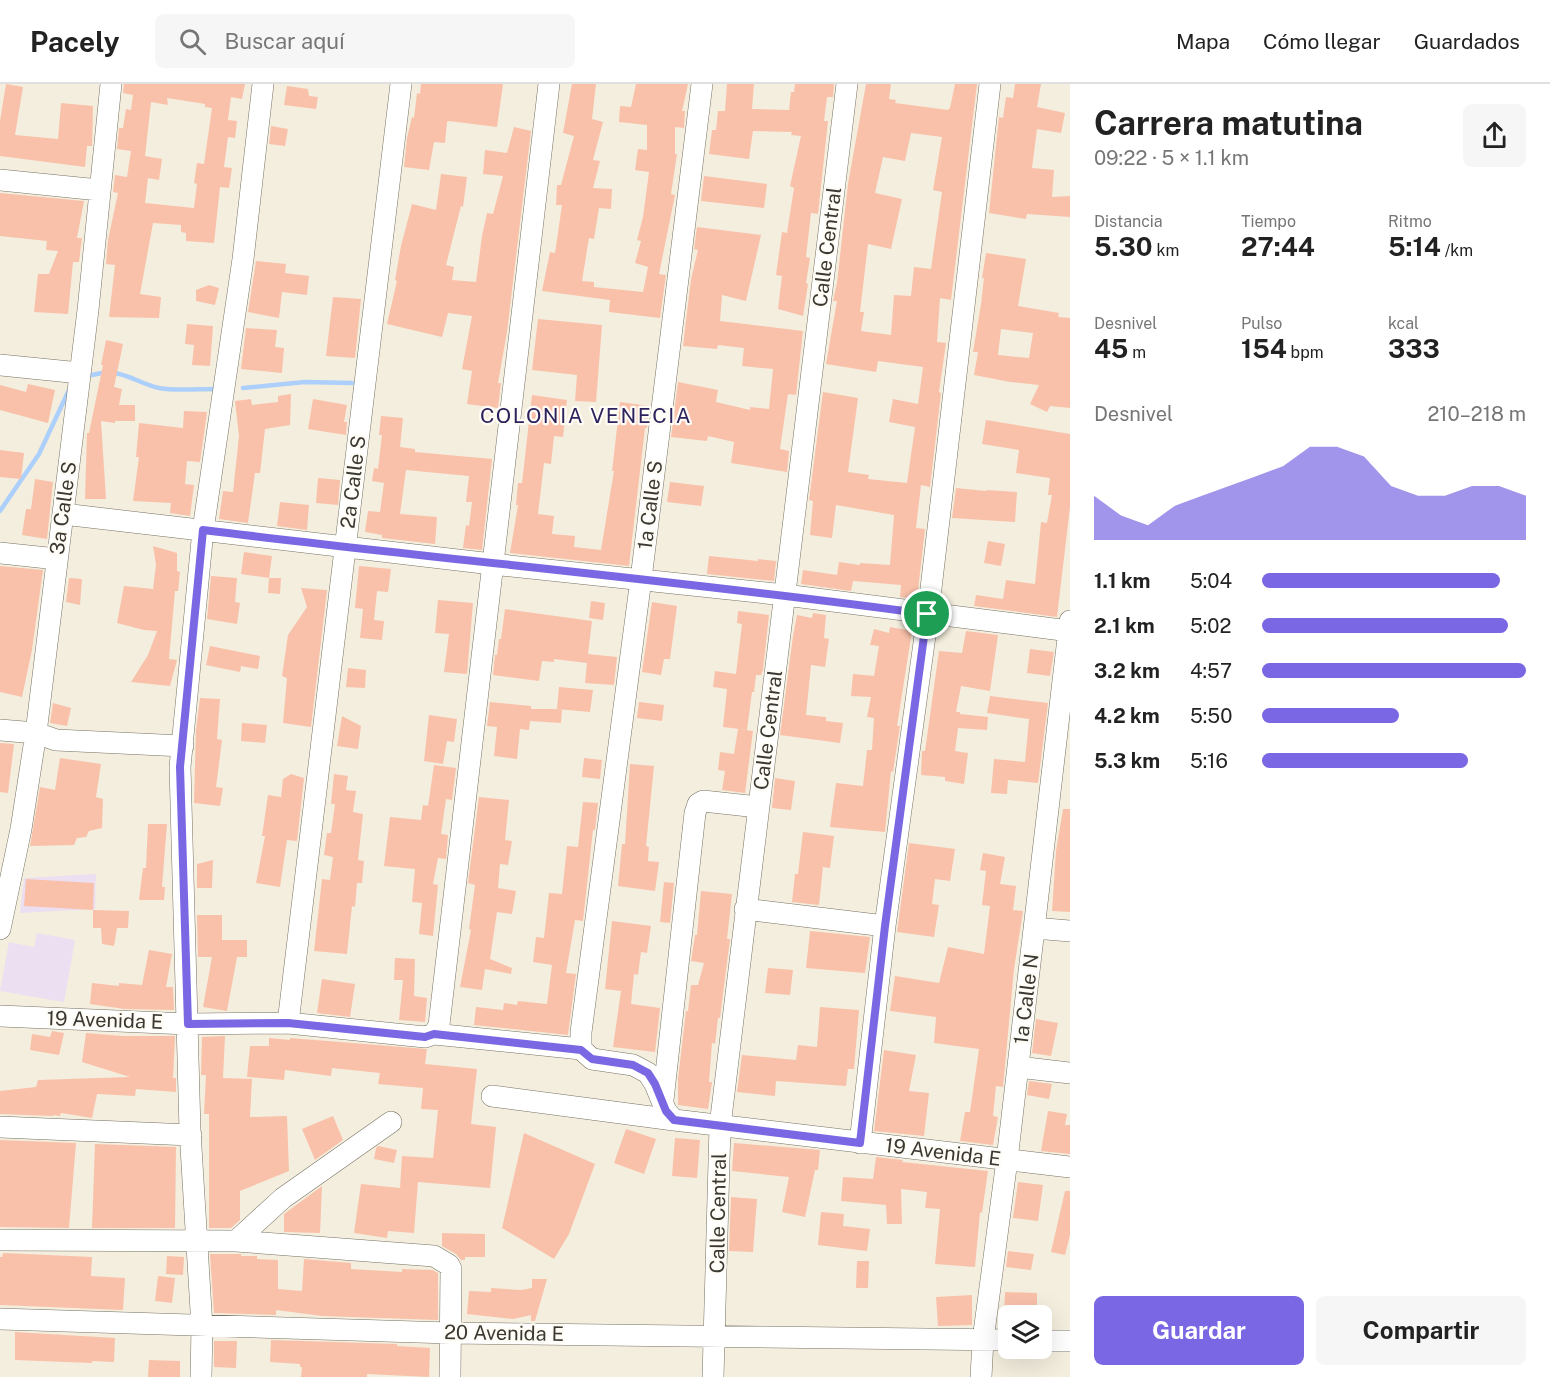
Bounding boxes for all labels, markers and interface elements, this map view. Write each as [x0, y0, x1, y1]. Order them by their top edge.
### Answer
search box [155, 14, 575, 68]
text: Pacely [30, 25, 119, 58]
icon: search [176, 25, 209, 58]
text: Buscar aquí [224, 28, 345, 54]
text: Mapa [1176, 29, 1230, 54]
text: Cómo llegar [1263, 29, 1381, 54]
text: Guardados [1414, 29, 1520, 54]
text: Carrera matutina [1094, 104, 1363, 142]
button: share [1463, 104, 1526, 167]
text: 09:22 · 5 × 1.1 km [1094, 146, 1249, 170]
street label: Calle Central [808, 186, 846, 308]
text: Distancia [1094, 212, 1163, 231]
text: Tiempo [1241, 212, 1296, 231]
text: Ritmo [1388, 212, 1432, 231]
text: 5.30 [1094, 231, 1153, 262]
text: 27:44 [1241, 231, 1315, 262]
text: 5:14 [1388, 231, 1441, 262]
text: km [1153, 241, 1179, 260]
text: /km [1441, 241, 1473, 260]
text: Desnivel [1094, 314, 1157, 333]
text: Pulso [1241, 314, 1282, 333]
text: kcal [1388, 314, 1419, 333]
text: 45 [1094, 333, 1128, 364]
text: 154 [1241, 333, 1287, 364]
text: 333 [1388, 333, 1440, 364]
text: m [1128, 343, 1146, 362]
text: bpm [1287, 343, 1324, 362]
text: Desnivel [1094, 402, 1173, 426]
text: 210–218 m [1427, 402, 1526, 426]
district label: COLONIA VENECIA [480, 403, 692, 428]
street label: 2a Calle S [335, 434, 371, 530]
street label: 1a Calle S [633, 459, 667, 551]
street label: 3a Calle S [45, 460, 81, 556]
text: 1.1 km [1094, 569, 1151, 593]
text: 5:04 [1190, 569, 1232, 593]
pin [901, 588, 952, 639]
icon: arrive [910, 597, 943, 630]
text: 2.1 km [1094, 614, 1155, 638]
text: 5:02 [1190, 614, 1231, 638]
text: 3.2 km [1094, 659, 1160, 683]
text: 4:57 [1190, 659, 1232, 683]
street label: Calle Central [749, 669, 787, 791]
text: 4.2 km [1094, 704, 1160, 728]
text: 5:50 [1190, 704, 1232, 728]
text: 5.3 km [1094, 749, 1160, 773]
text: 5:16 [1190, 749, 1228, 773]
street label: 1a Calle N [1009, 952, 1043, 1046]
street label: 19 Avenida E [46, 1006, 164, 1034]
street label: 19 Avenida E [884, 1133, 1002, 1171]
street label: Calle Central [705, 1152, 731, 1274]
button: Guardar [1094, 1296, 1304, 1365]
button: Compartir [1316, 1296, 1526, 1365]
map controls [998, 1305, 1052, 1359]
button: layers [998, 1305, 1052, 1359]
street label: 20 Avenida E [444, 1320, 564, 1346]

